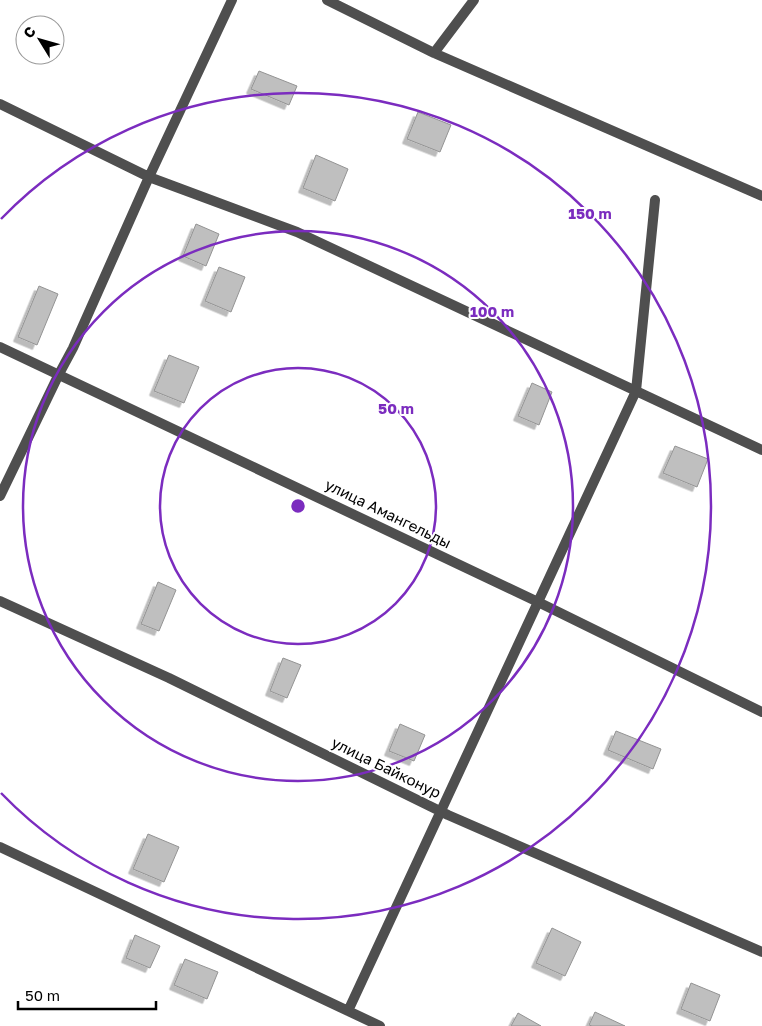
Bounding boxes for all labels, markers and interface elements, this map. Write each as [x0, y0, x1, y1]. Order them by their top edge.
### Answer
north arrow [15, 15, 65, 65]
text: С [19, 23, 39, 41]
text: 150 m [568, 204, 612, 222]
text: 100 m [470, 302, 514, 320]
text: 50 m [378, 399, 414, 417]
street label: улица Амангельды [322, 475, 454, 551]
centre of rings [289, 497, 307, 515]
street label: улица Байконур [329, 733, 444, 801]
scale bar [18, 978, 155, 1010]
text: 50 m [25, 986, 60, 1004]

